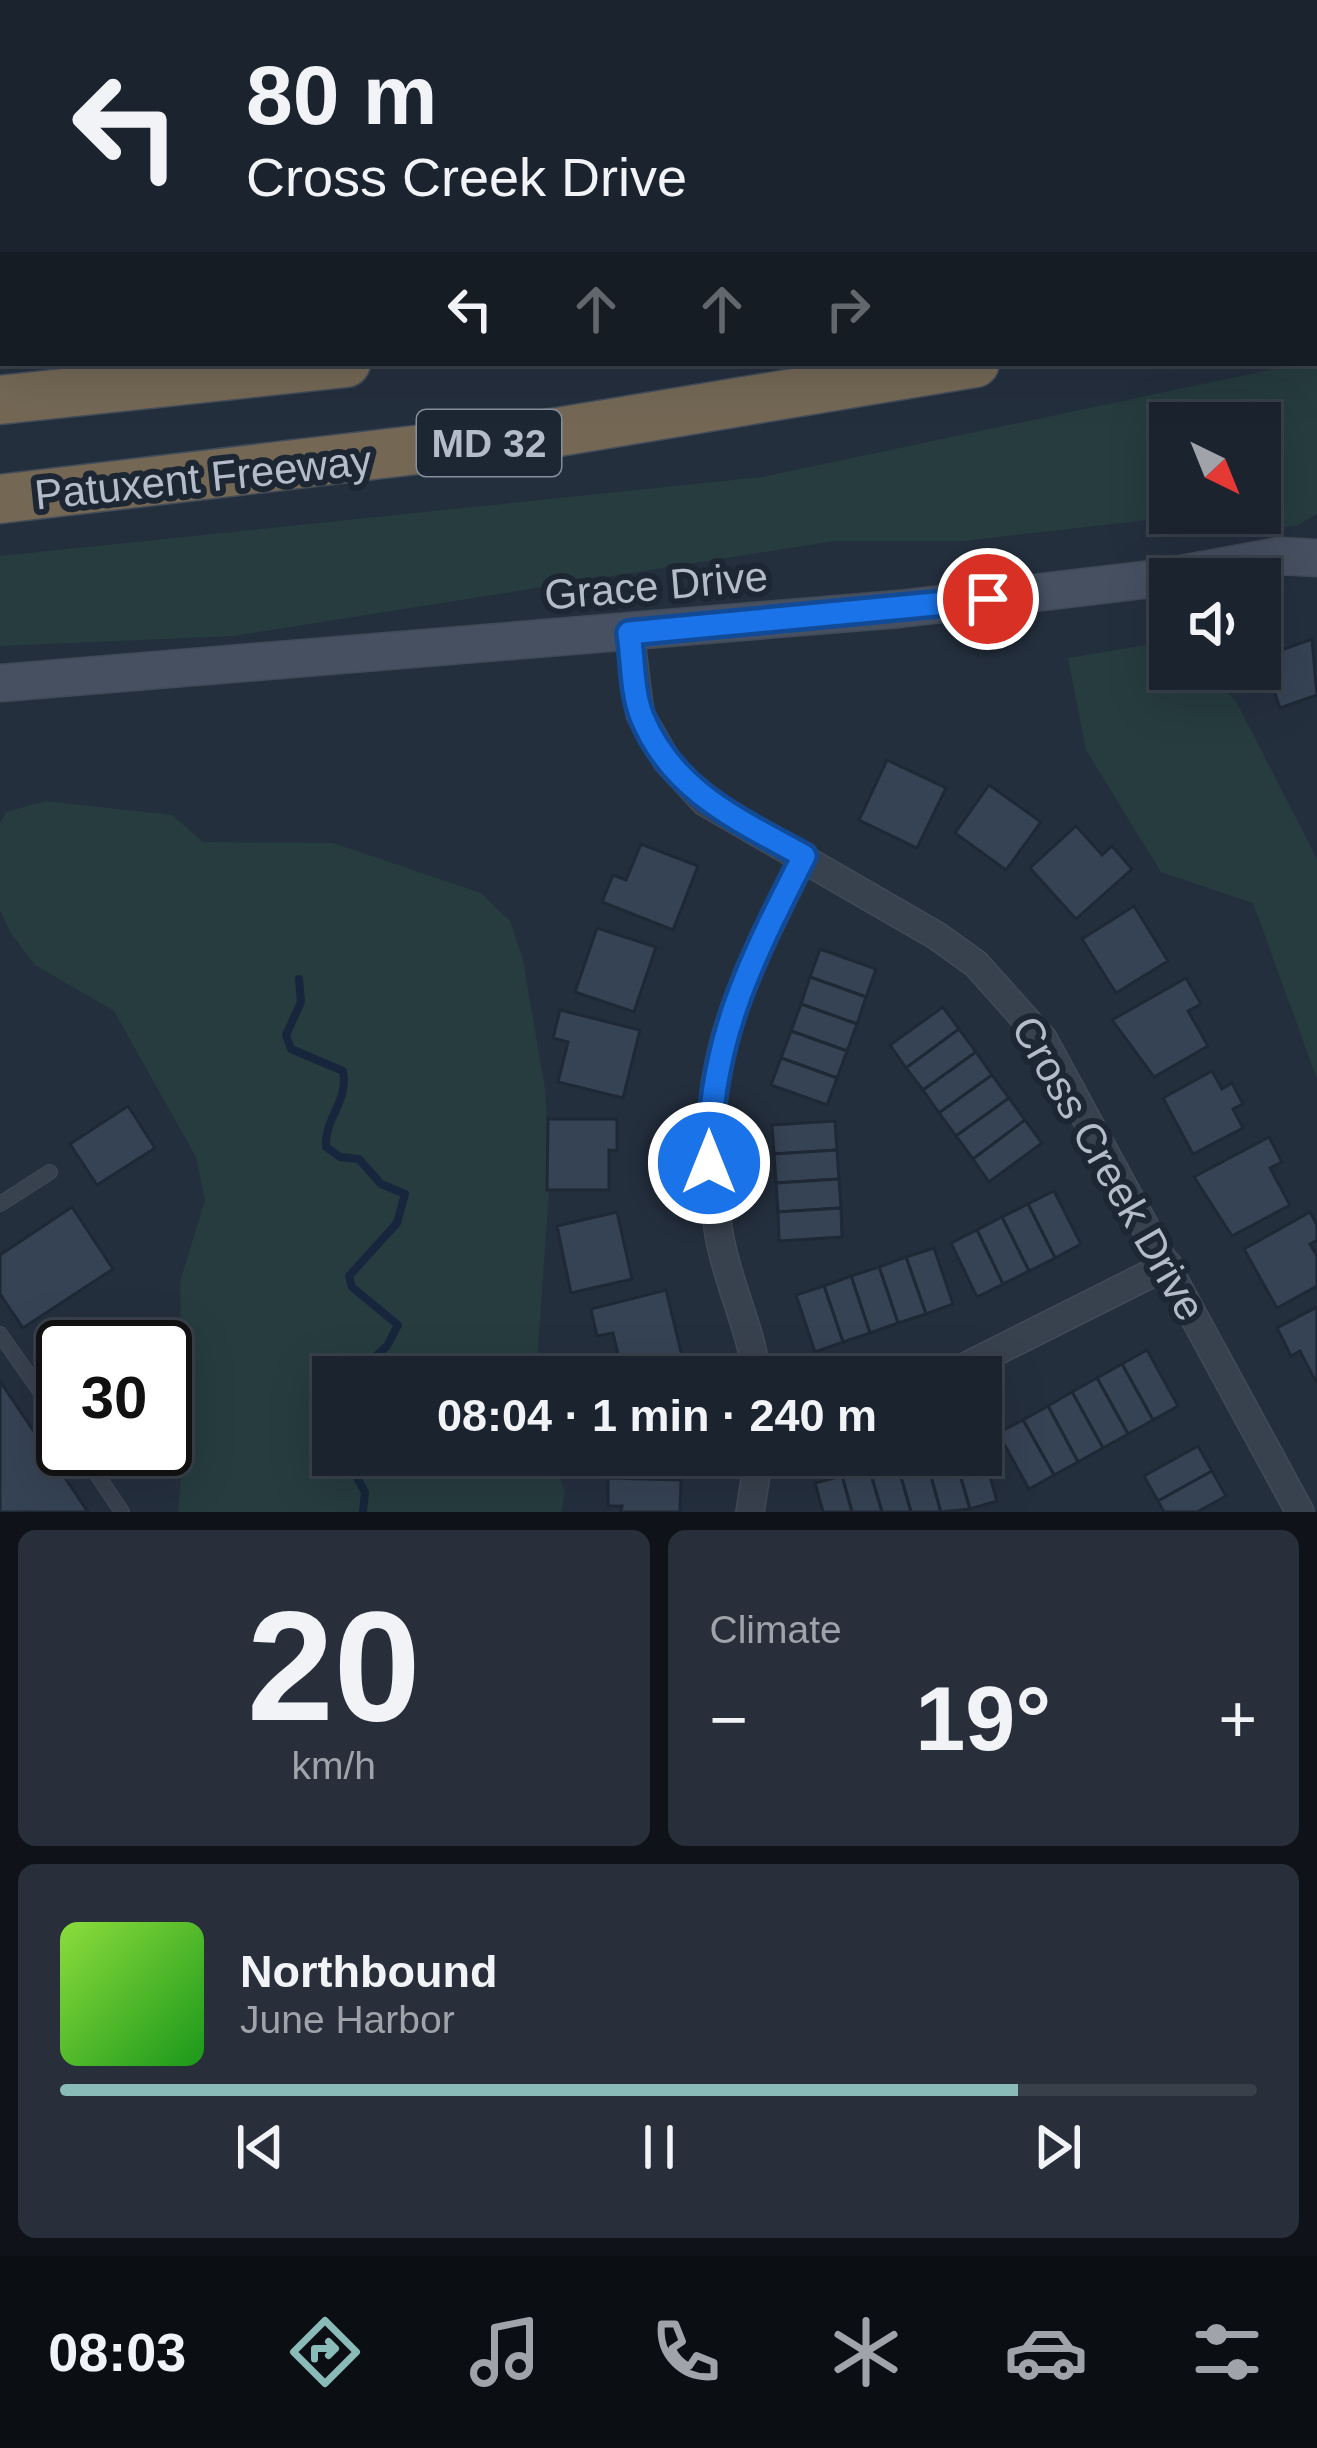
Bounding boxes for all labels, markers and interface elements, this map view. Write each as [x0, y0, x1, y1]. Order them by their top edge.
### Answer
icon: left [48, 48, 204, 204]
text: 80 m [246, 48, 437, 142]
text: Cross Creek Drive [246, 147, 687, 207]
icon: left [437, 276, 503, 342]
icon: ahead [563, 276, 629, 342]
icon: ahead [689, 276, 755, 342]
icon: right [815, 276, 881, 342]
north arrow [1149, 402, 1281, 534]
map controls [1149, 402, 1281, 690]
road number: MD 32 [417, 410, 561, 476]
street label: Patuxent Freeway [32, 436, 374, 519]
pin [937, 548, 1039, 650]
street label: Grace Drive [542, 552, 770, 619]
button: sound [1149, 558, 1281, 690]
icon: arrive [955, 566, 1021, 632]
street label: Cross Creek Drive [1002, 1008, 1215, 1329]
position arrow [646, 1100, 772, 1226]
speed limit sign: 30 [36, 1320, 192, 1476]
text: 08:04 · 1 min · 240 m [437, 1390, 877, 1441]
text: 20 [247, 1579, 421, 1753]
text: Climate [710, 1608, 842, 1651]
text: 19° [915, 1669, 1051, 1769]
text: − [710, 1682, 748, 1756]
text: + [1218, 1682, 1257, 1756]
text: km/h [291, 1744, 376, 1787]
text: Northbound [240, 1946, 497, 1997]
text: June Harbor [240, 1998, 455, 2041]
icon: previous [227, 2114, 293, 2180]
icon: pause [626, 2114, 692, 2180]
icon: next [1025, 2114, 1091, 2180]
icon: directions [283, 2310, 367, 2394]
icon: music [463, 2310, 547, 2394]
icon: phone [644, 2310, 728, 2394]
icon: climate [824, 2310, 908, 2394]
icon: car [1004, 2310, 1088, 2394]
icon: filters [1185, 2310, 1269, 2394]
text: 08:03 [48, 2322, 186, 2382]

